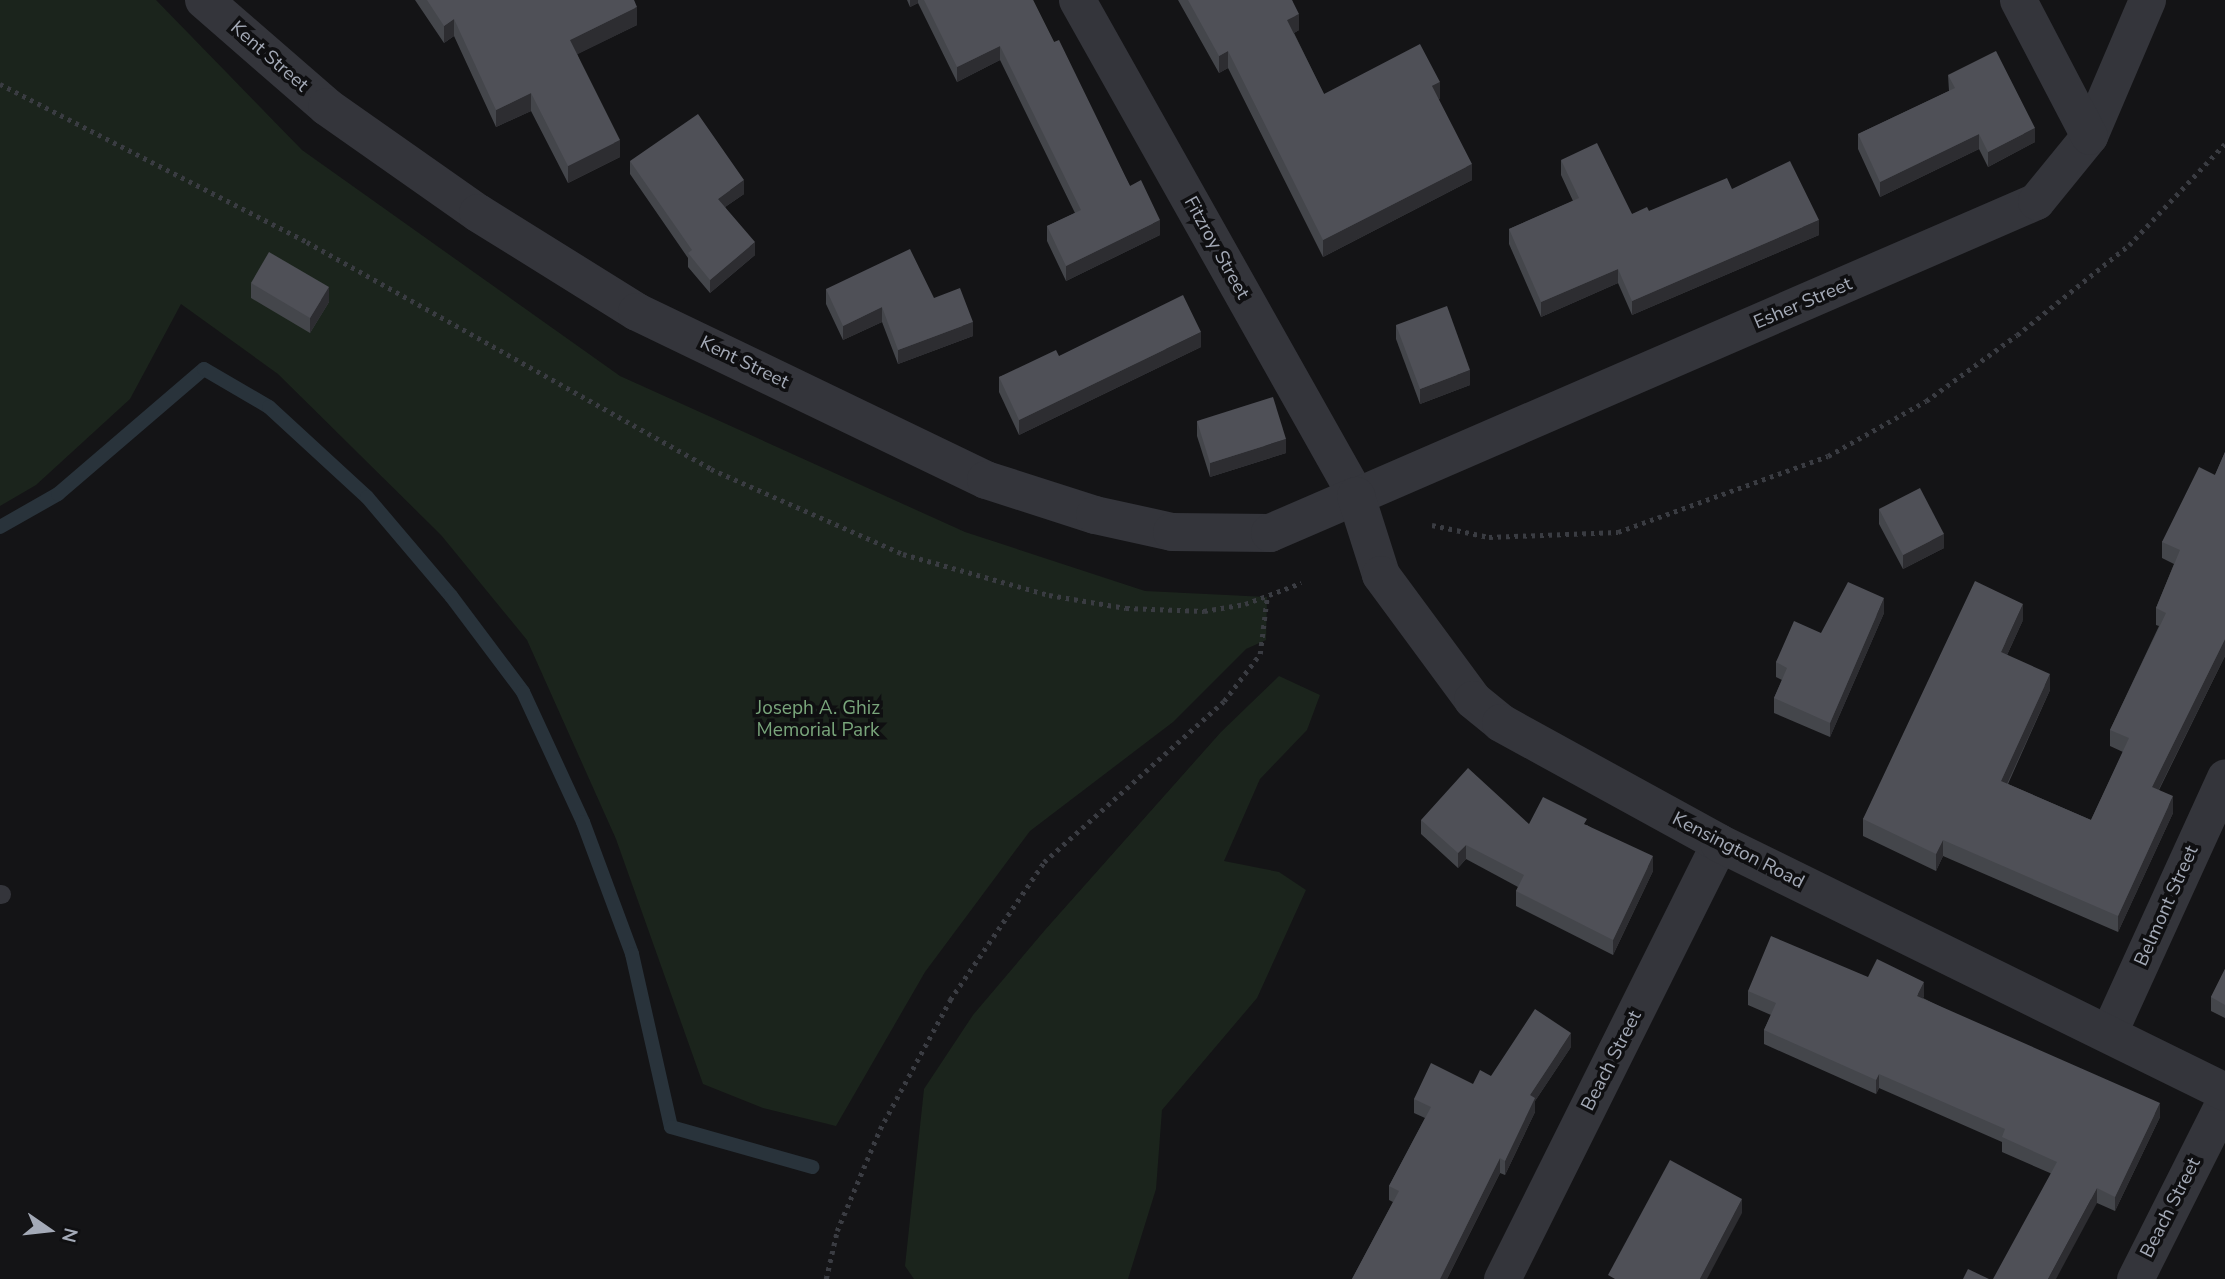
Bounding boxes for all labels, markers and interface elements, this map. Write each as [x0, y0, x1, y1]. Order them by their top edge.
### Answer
street label: Kent Street [225, 17, 313, 97]
street label: Fitzroy Street [1178, 193, 1254, 303]
street label: Esher Street [1750, 273, 1856, 335]
street label: Kent Street [696, 332, 792, 394]
park label: Joseph A. Ghiz Memorial Park [756, 698, 880, 742]
street label: Kensington Road [1668, 808, 1808, 894]
street label: Belmont Street [2130, 842, 2204, 970]
street label: Beach Street [1577, 1007, 1647, 1115]
street label: Beach Street [2136, 1154, 2206, 1262]
north arrow [14, 1195, 84, 1265]
text: N [55, 1225, 84, 1245]

